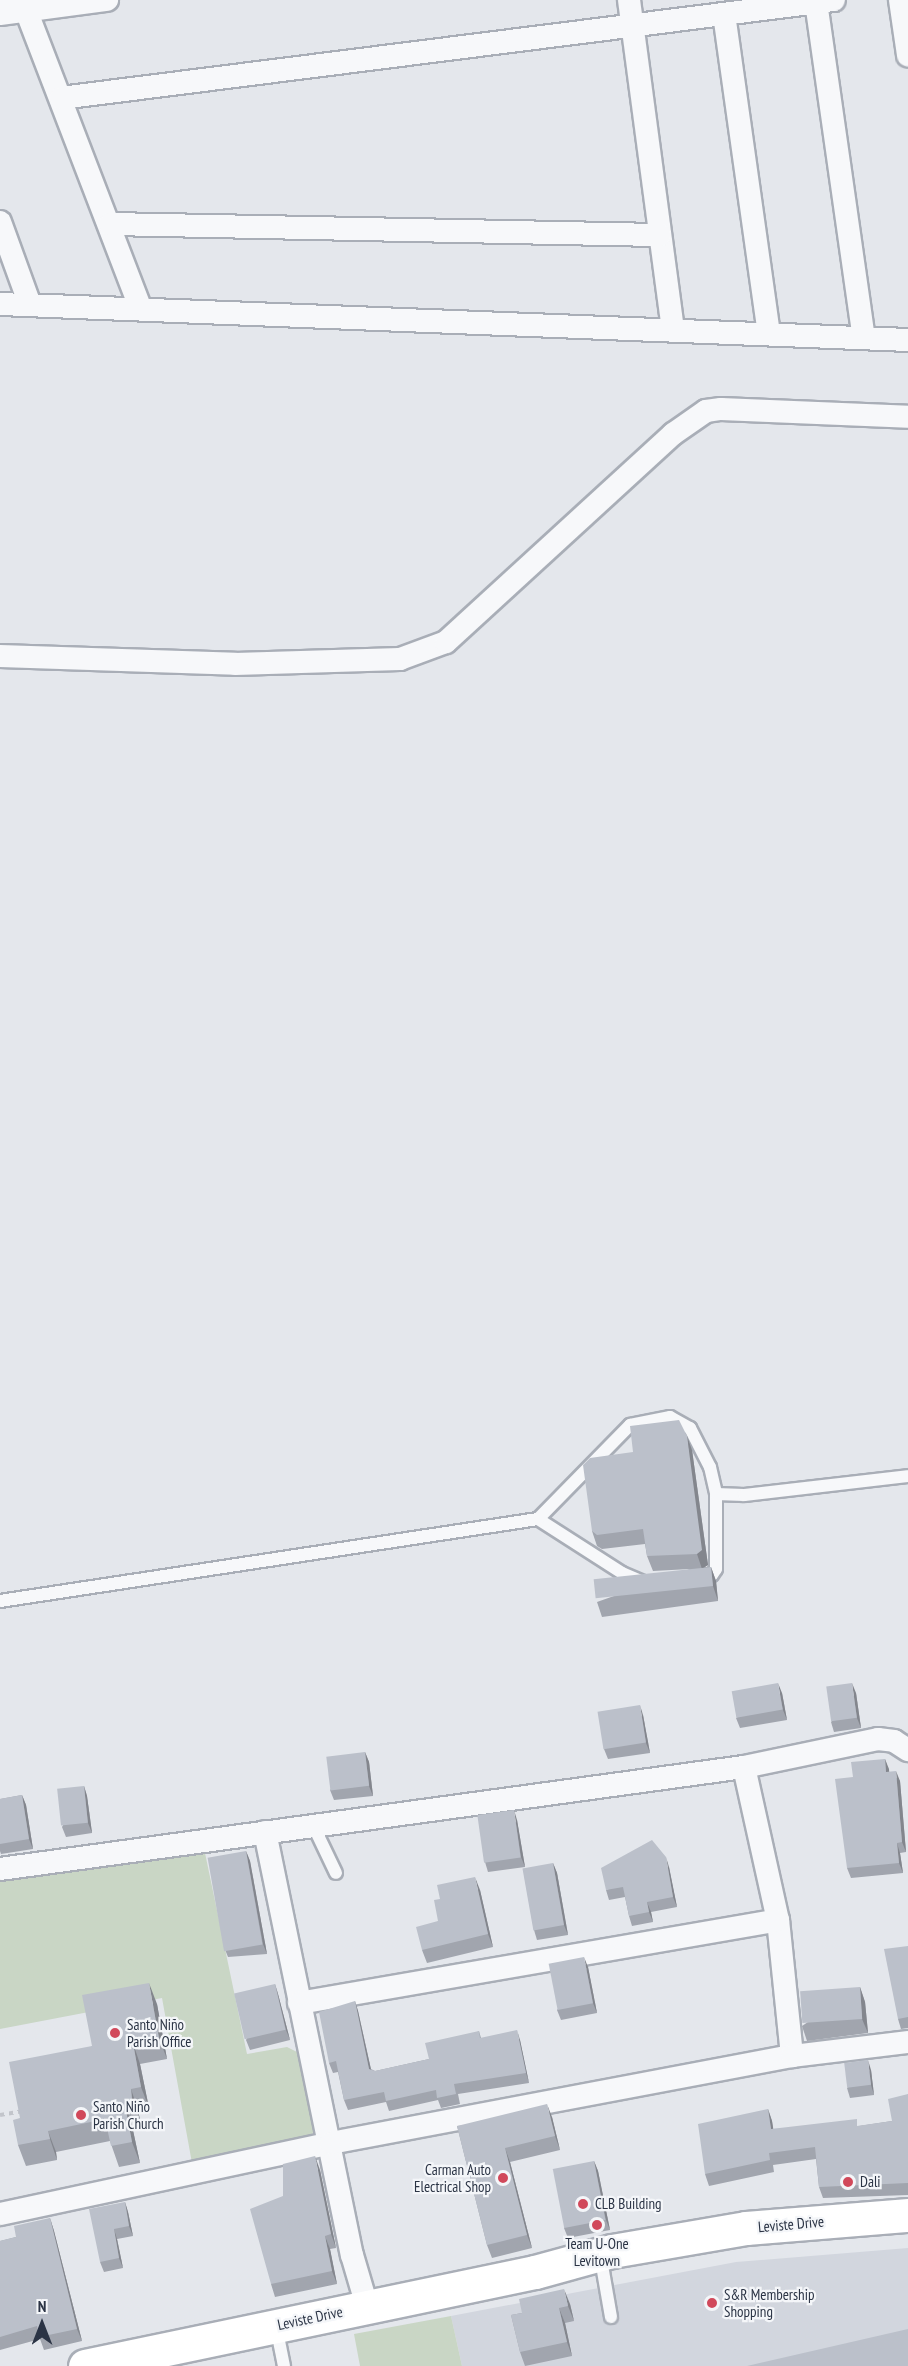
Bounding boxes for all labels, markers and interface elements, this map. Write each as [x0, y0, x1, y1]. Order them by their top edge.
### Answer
place label: Santo Niño Parish Office [127, 2015, 191, 2050]
marker: Santo Niño Parish Office [108, 2026, 122, 2040]
place label: Santo Niño Parish Church [93, 2097, 164, 2132]
marker: Santo Niño Parish Church [74, 2108, 88, 2122]
place label: Carman Auto Electrical Shop [414, 2160, 491, 2195]
marker: Carman Auto Electrical Shop [496, 2171, 510, 2185]
place label: Dali [860, 2173, 881, 2191]
marker: Dali [841, 2175, 855, 2189]
place label: CLB Building [595, 2195, 661, 2213]
marker: CLB Building [576, 2197, 590, 2211]
street label: Leviste Drive [757, 2212, 825, 2236]
marker: Team U-One Levitown [590, 2218, 604, 2232]
place label: Team U-One Levitown [565, 2234, 629, 2269]
place label: S&R Membership Shopping [724, 2285, 814, 2320]
north arrow [12, 2294, 72, 2354]
text: N [38, 2296, 46, 2316]
marker: S&R Membership Shopping [705, 2296, 719, 2310]
street label: Leviste Drive [276, 2302, 344, 2334]

